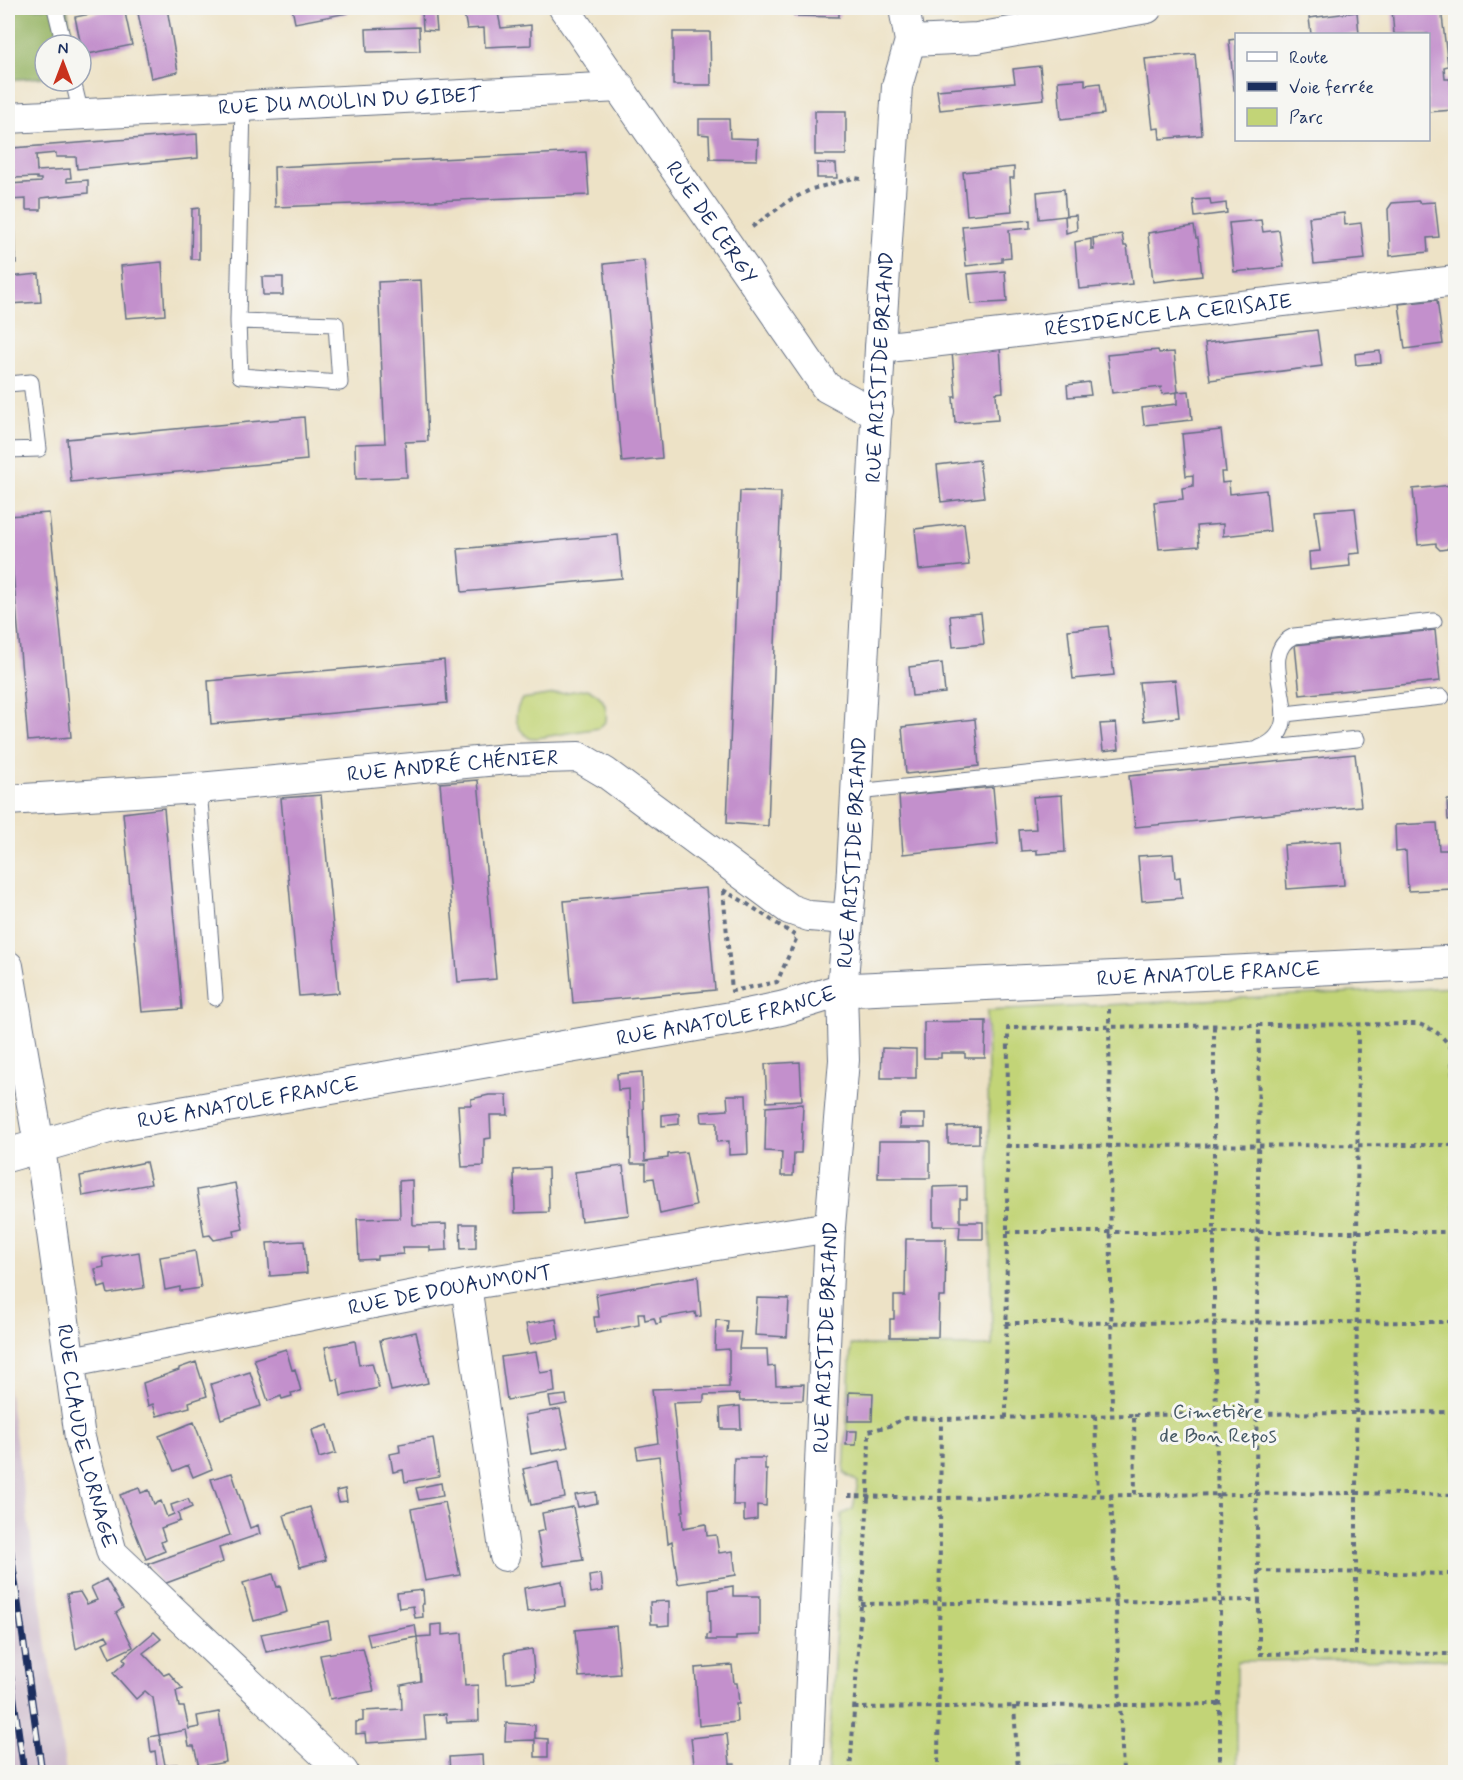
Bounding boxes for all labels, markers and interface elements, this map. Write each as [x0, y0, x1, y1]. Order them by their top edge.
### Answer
north arrow [33, 33, 93, 93]
legend [1235, 33, 1430, 141]
text: N [58, 39, 68, 60]
text: Route [1289, 46, 1328, 70]
text: Voie ferrée [1289, 76, 1374, 100]
street label: RUE DU MOULIN DU GIBET [217, 81, 483, 122]
text: Parc [1289, 106, 1323, 130]
street label: RUE DE CERGY [659, 156, 763, 290]
street label: RUE ARISTIDE BRIAND [860, 251, 901, 484]
street label: RÉSIDENCE LA CERISAIE [1043, 287, 1293, 344]
street label: RUE ARISTIDE BRIAND [831, 736, 874, 969]
street label: RUE ANDRÉ CHÉNIER [346, 745, 559, 789]
street label: RUE ANATOLE FRANCE [1096, 955, 1321, 993]
street label: RUE ANATOLE FRANCE [614, 980, 840, 1053]
street label: RUE ANATOLE FRANCE [135, 1070, 361, 1136]
street label: RUE ARISTIDE BRIAND [807, 1221, 845, 1454]
street label: RUE DE DOUAUMONT [346, 1258, 554, 1323]
street label: RUE CLAUDE LORNAGE [50, 1322, 123, 1552]
park label: Cimetière de Bon Repos [1159, 1398, 1277, 1450]

